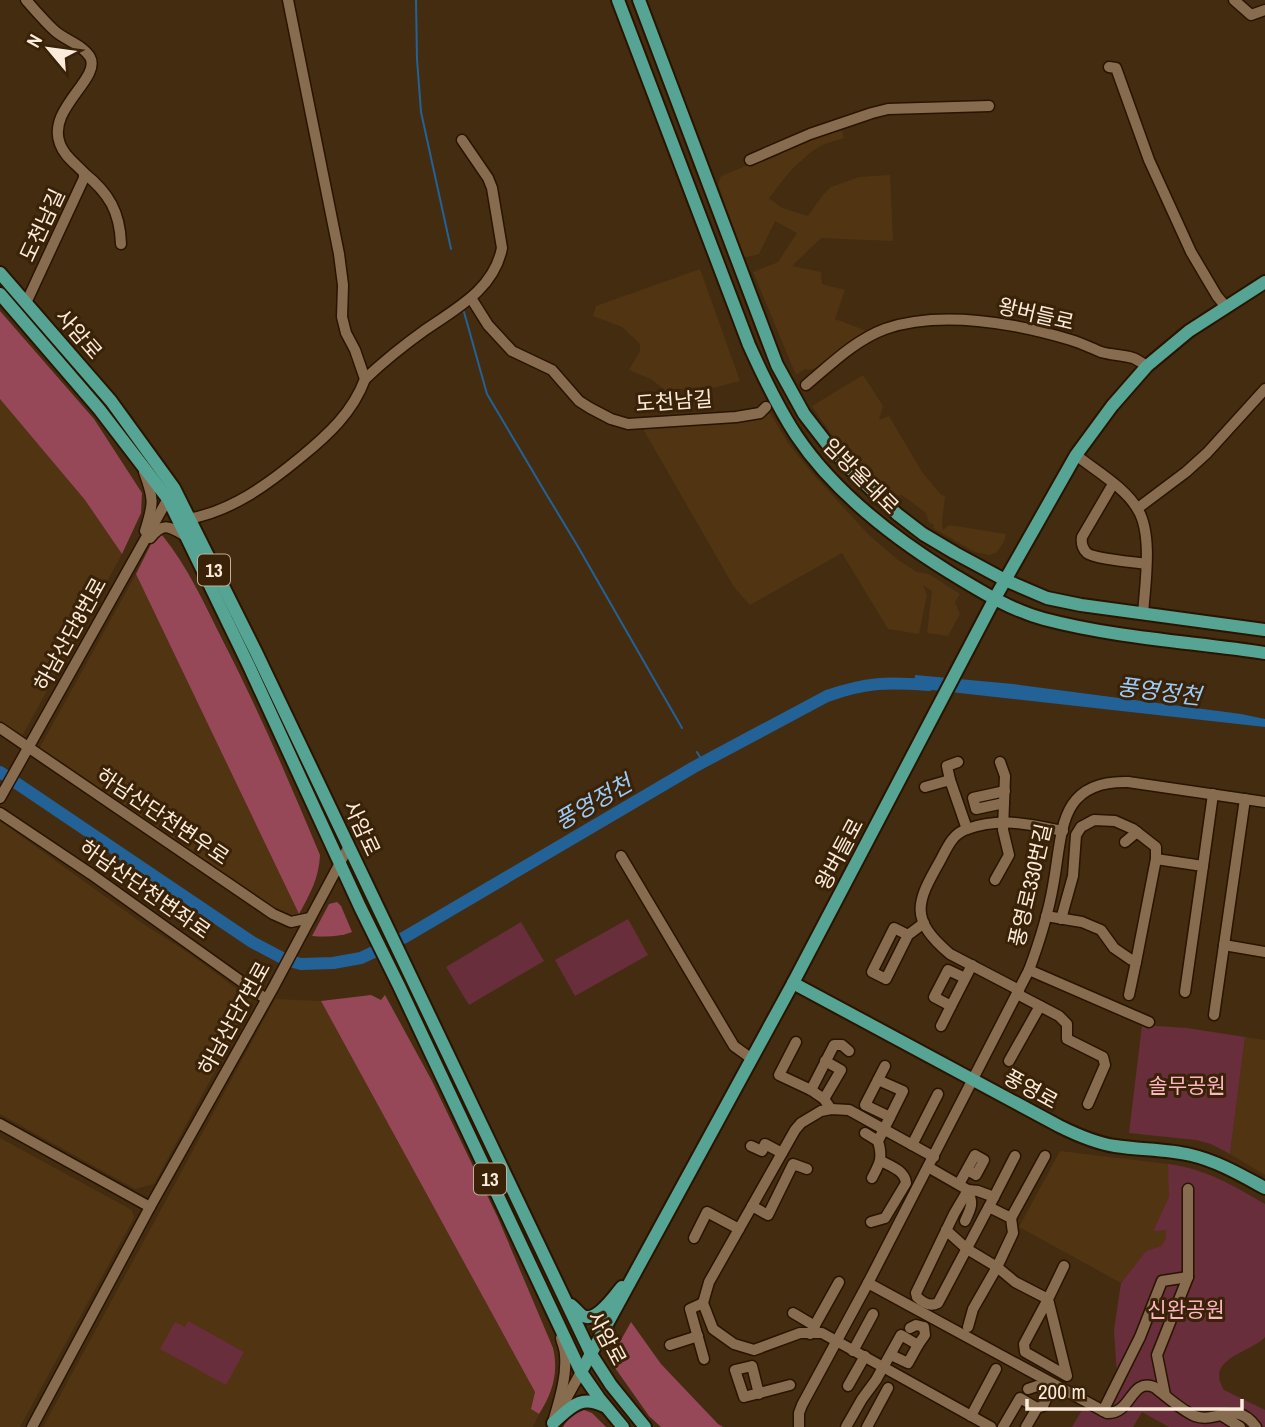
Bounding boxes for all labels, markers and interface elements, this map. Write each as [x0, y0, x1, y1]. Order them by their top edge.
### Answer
north arrow [14, 14, 84, 84]
text: N [20, 30, 48, 52]
street label: 도천남길 [13, 184, 71, 266]
street label: 왕버들로 [995, 291, 1077, 337]
street label: 사암로 [49, 303, 109, 365]
street label: 도천남길 [634, 384, 714, 418]
street label: 임방울대로 [817, 432, 905, 520]
road number: 13 [198, 554, 230, 586]
street label: 하남산단8번로 [27, 572, 113, 696]
water label: 풍영정천 [1115, 670, 1206, 712]
street label: 하남산단천변우로 [91, 761, 235, 871]
water label: 풍영정천 [549, 766, 640, 837]
street label: 사암로 [337, 796, 387, 860]
street label: 왕버들로 [808, 813, 870, 895]
street label: 풍영로330번길 [1002, 821, 1058, 949]
street label: 하남산단천변좌로 [73, 833, 217, 945]
street label: 하남산단7번로 [191, 956, 277, 1080]
street label: 풍영로 [999, 1062, 1063, 1116]
park label: 솔무공원 [1148, 1071, 1226, 1100]
road number: 13 [474, 1163, 506, 1194]
park label: 신완공원 [1147, 1295, 1225, 1324]
street label: 사암로 [581, 1306, 633, 1370]
scale bar [1027, 1368, 1242, 1412]
text: 200 m [1038, 1377, 1086, 1406]

